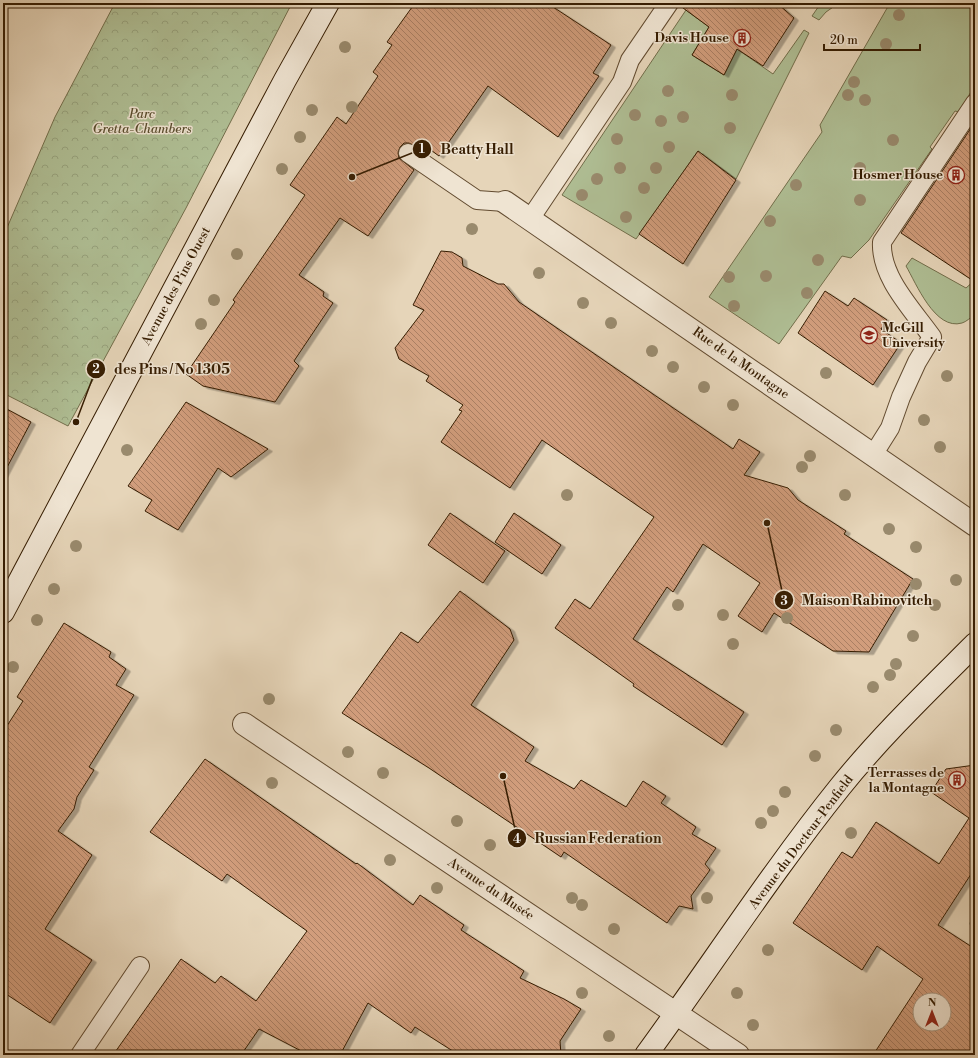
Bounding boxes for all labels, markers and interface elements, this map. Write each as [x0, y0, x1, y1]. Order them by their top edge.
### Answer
scale bar [824, 26, 920, 52]
building icon: Davis House [732, 28, 752, 48]
place label: Davis House [654, 30, 729, 46]
text: 20 m [830, 33, 858, 48]
park label: Parc Gretta-Chambers [92, 106, 192, 137]
callout: Beatty Hall [412, 136, 521, 162]
text: Beatty Hall [440, 141, 514, 159]
text: 1 [419, 142, 425, 157]
building icon: Hosmer House [946, 165, 966, 185]
place label: Hosmer House [853, 167, 943, 183]
street label: Avenue des Pins Ouest [138, 224, 214, 349]
place label: McGill University [882, 320, 945, 351]
street label: Rue de la Montagne [690, 324, 793, 403]
school or university icon: McGill University [859, 325, 879, 345]
callout: des Pins / No 1305 [86, 356, 238, 382]
text: des Pins / No 1305 [114, 361, 230, 379]
text: 2 [92, 362, 100, 377]
callout: Maison Rabinovitch [774, 587, 940, 613]
text: Maison Rabinovitch [802, 592, 933, 610]
text: 3 [780, 594, 788, 609]
place label: Terrasses de la Montagne [868, 765, 944, 796]
building icon: Terrasses de la Montagne [947, 770, 967, 790]
street label: Avenue du Docteur-Penfield [745, 771, 857, 913]
callout: Russian Federation [507, 825, 670, 851]
text: Russian Federation [534, 830, 662, 848]
text: 4 [513, 832, 521, 847]
street label: Avenue du Musée [444, 854, 538, 924]
north arrow [912, 992, 952, 1032]
text: N [928, 996, 937, 1010]

